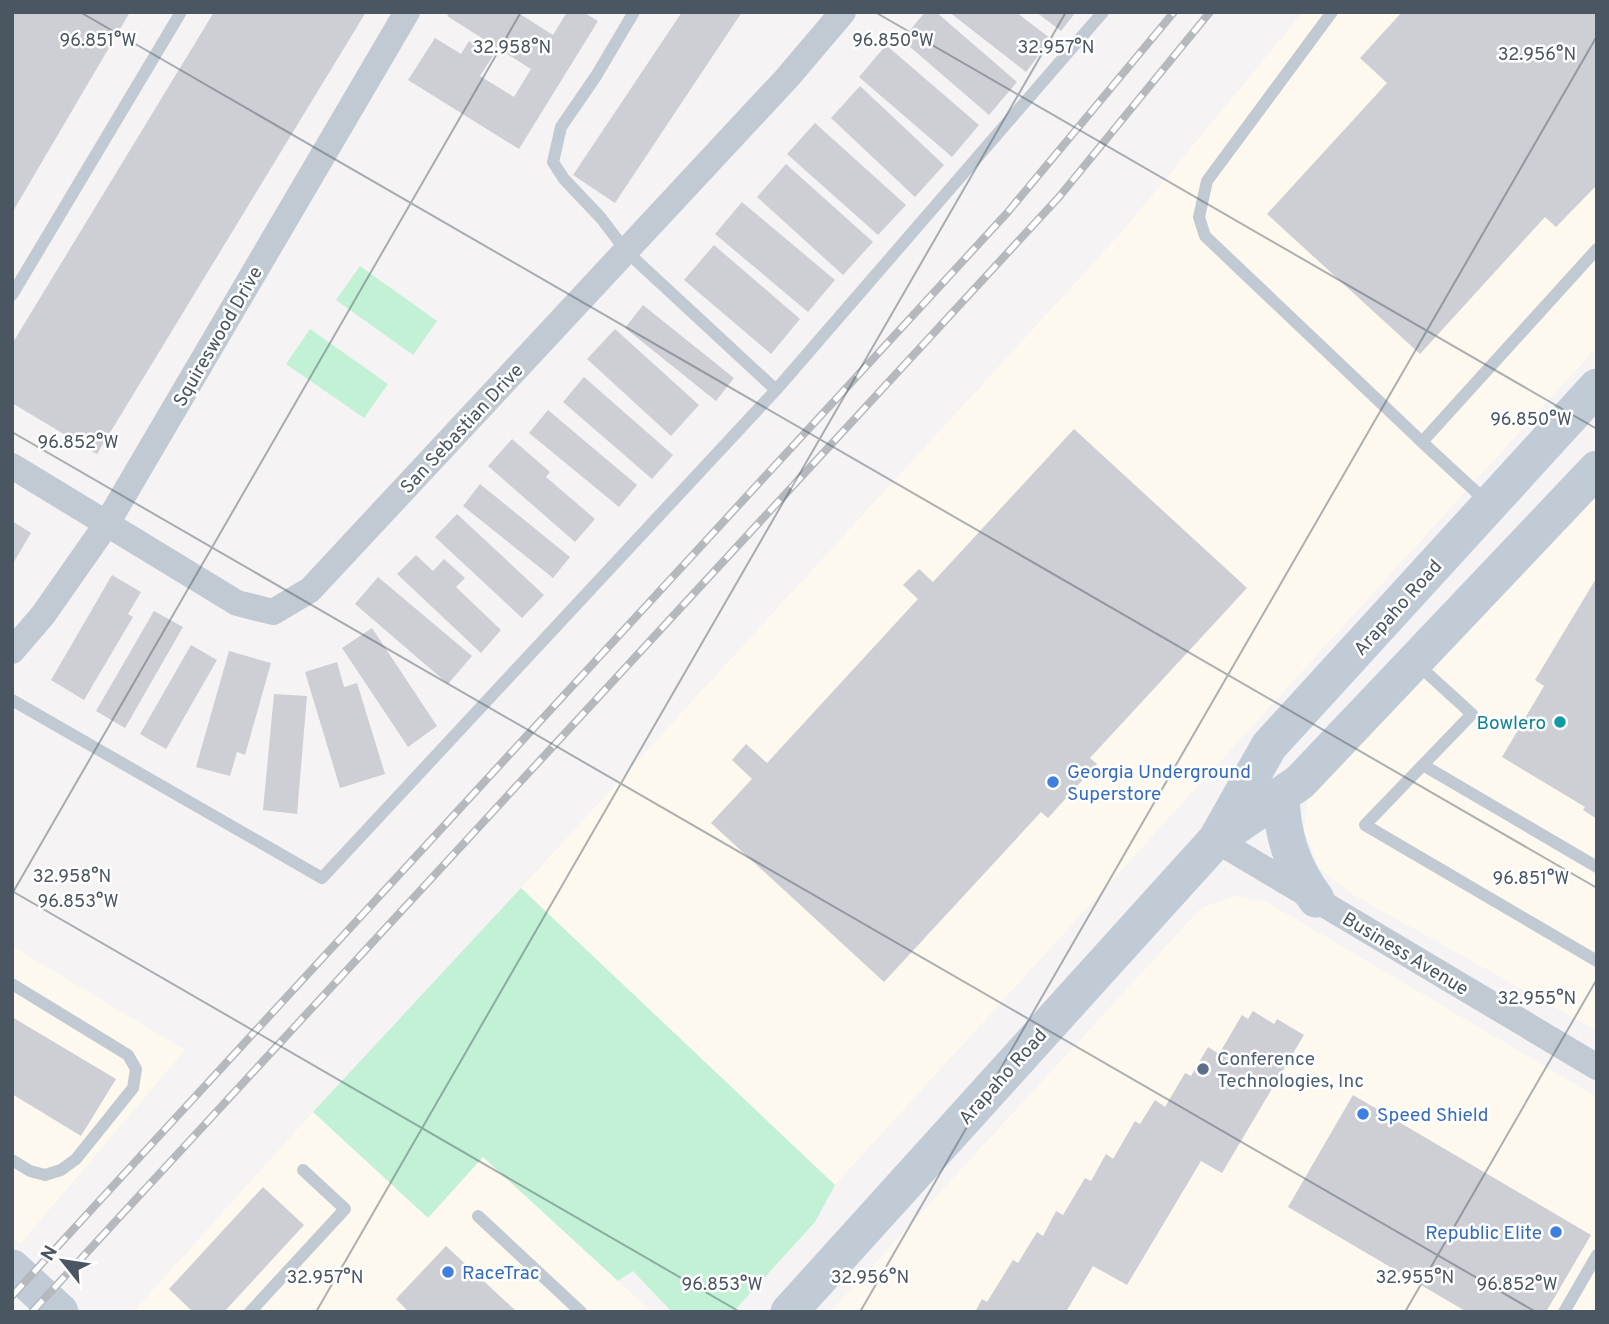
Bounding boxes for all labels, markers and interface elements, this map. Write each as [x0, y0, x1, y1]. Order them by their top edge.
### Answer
text: 96.851°W [60, 30, 136, 53]
text: 96.850°W [852, 30, 934, 53]
text: 32.958°N [473, 37, 551, 60]
text: 32.957°N [1018, 37, 1094, 60]
text: 32.956°N [1498, 44, 1576, 67]
street label: Squireswood Drive [169, 262, 269, 412]
street label: San Sebastian Drive [396, 359, 529, 500]
text: 96.850°W [1490, 409, 1572, 432]
text: 96.852°W [37, 432, 119, 455]
street label: Arapaho Road [1349, 555, 1448, 661]
place label: Bowlero [1476, 712, 1546, 736]
marker: Bowlero [1552, 714, 1568, 730]
place label: Georgia Underground Superstore [1067, 761, 1251, 807]
marker: Georgia Underground Superstore [1045, 774, 1061, 790]
text: 32.958°N [33, 866, 111, 889]
text: 96.851°W [1493, 868, 1569, 891]
text: 96.853°W [37, 891, 119, 914]
street label: Business Avenue [1338, 908, 1472, 1002]
text: 32.955°N [1498, 988, 1576, 1011]
street label: Arapaho Road [954, 1024, 1053, 1130]
place label: Conference Technologies, Inc [1217, 1048, 1364, 1094]
marker: Conference Technologies, Inc [1195, 1061, 1211, 1077]
place label: Speed Shield [1377, 1104, 1488, 1128]
marker: Speed Shield [1355, 1106, 1371, 1122]
place label: Republic Elite [1425, 1222, 1542, 1246]
marker: Republic Elite [1548, 1224, 1564, 1240]
north arrow [28, 1226, 98, 1296]
text: N [36, 1242, 64, 1265]
place label: RaceTrac [462, 1262, 539, 1286]
marker: RaceTrac [440, 1264, 456, 1280]
text: 32.957°N [287, 1267, 363, 1290]
text: 32.956°N [831, 1267, 909, 1290]
text: 32.955°N [1376, 1267, 1454, 1290]
text: 96.853°W [681, 1274, 763, 1297]
text: 96.852°W [1476, 1274, 1558, 1297]

